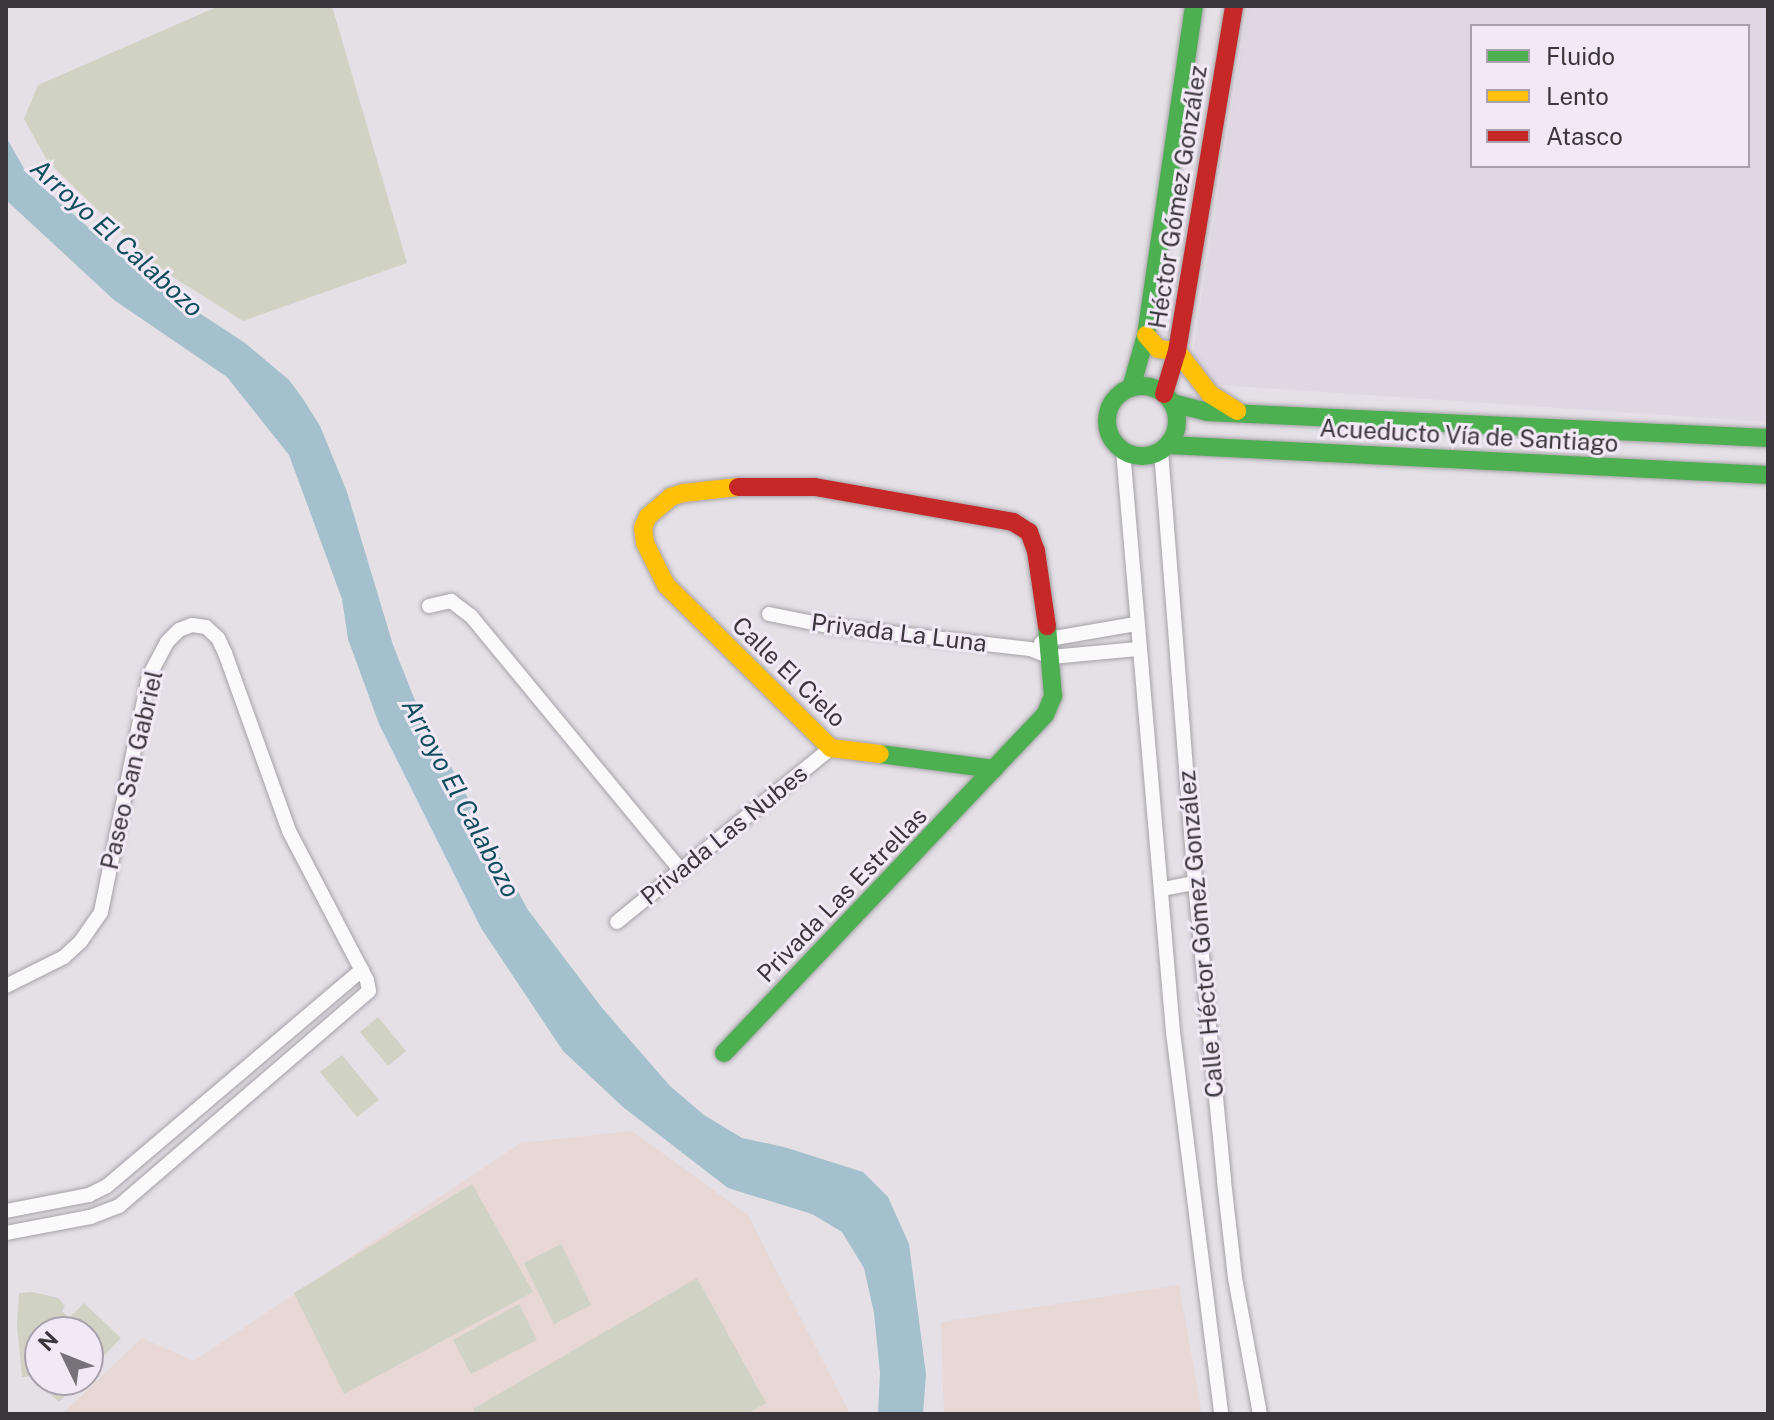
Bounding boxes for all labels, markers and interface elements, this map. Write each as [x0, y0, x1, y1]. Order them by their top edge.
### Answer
legend [1470, 24, 1750, 168]
text: Fluido [1546, 42, 1615, 70]
street label: Héctor Gómez González [1143, 63, 1213, 331]
text: Lento [1546, 82, 1609, 110]
text: Atasco [1546, 122, 1623, 150]
water label: Arroyo El Calabozo [24, 152, 210, 324]
street label: Acueducto Vía de Santiago [1318, 414, 1620, 458]
street label: Privada La Luna [810, 608, 988, 658]
street label: Calle El Cielo [726, 611, 852, 733]
street label: Paseo San Gabriel [95, 668, 169, 872]
water label: Arroyo El Calabozo [395, 693, 527, 903]
street label: Privada Las Nubes [635, 759, 813, 911]
street label: Calle Héctor Gómez González [1172, 769, 1230, 1099]
street label: Privada Las Estrellas [751, 802, 933, 988]
north arrow [24, 1316, 104, 1396]
text: N [33, 1326, 63, 1356]

